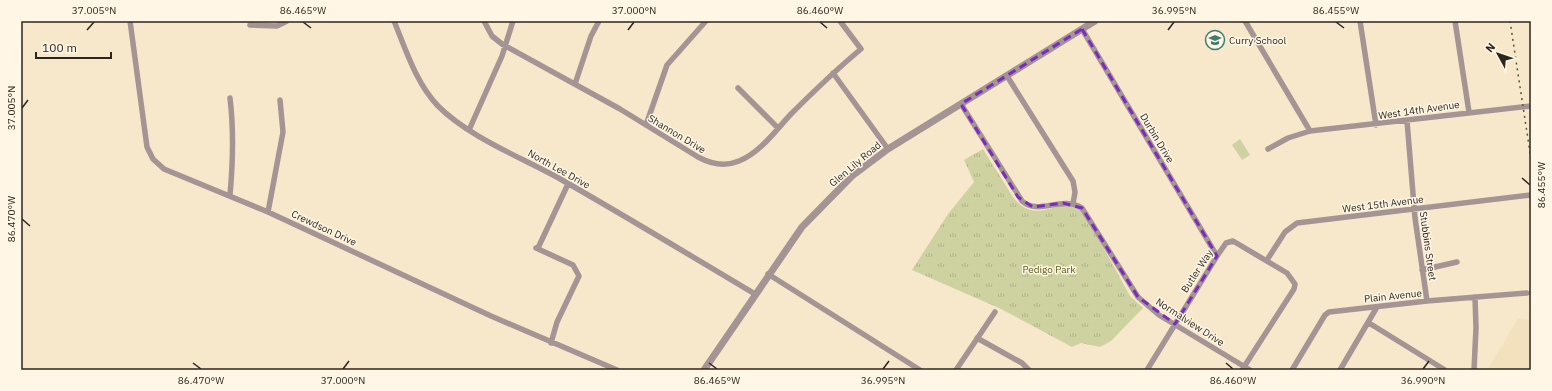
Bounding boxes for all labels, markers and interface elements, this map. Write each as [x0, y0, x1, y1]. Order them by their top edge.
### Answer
text: 37.005°N [72, 4, 116, 17]
text: 86.465°W [280, 4, 326, 17]
text: 37.000°N [612, 4, 656, 17]
text: 86.460°W [797, 4, 843, 17]
text: 36.995°N [1152, 4, 1196, 17]
text: 86.455°W [1313, 4, 1359, 17]
school or university icon: Curry School [1204, 29, 1226, 51]
scale bar [36, 34, 111, 60]
place label: Curry School [1229, 34, 1286, 47]
north arrow [1478, 34, 1518, 74]
text: 100 m [42, 40, 77, 55]
text: N [1482, 40, 1498, 55]
text: 37.005°N [5, 86, 18, 130]
street label: West 14th Avenue [1378, 98, 1461, 122]
street label: Durbin Drive [1137, 111, 1177, 166]
street label: Shannon Drive [646, 112, 709, 157]
street label: Glen Lily Road [826, 139, 884, 189]
street label: North Lee Drive [526, 146, 593, 192]
text: 86.455°W [1535, 162, 1548, 208]
street label: West 15th Avenue [1342, 192, 1425, 215]
text: 86.470°W [5, 196, 18, 242]
street label: Crewdson Drive [289, 207, 359, 249]
street label: Stubbins Street [1417, 211, 1439, 282]
street label: Butler Way [1178, 247, 1216, 295]
park label: Pedigo Park [1022, 263, 1076, 276]
street label: Plain Avenue [1363, 286, 1423, 305]
street label: Normalview Drive [1153, 295, 1227, 349]
text: 86.470°W [178, 374, 224, 387]
text: 37.000°N [321, 374, 365, 387]
text: 86.465°W [694, 374, 740, 387]
text: 36.995°N [861, 374, 905, 387]
text: 86.460°W [1210, 374, 1256, 387]
text: 36.990°N [1401, 374, 1445, 387]

